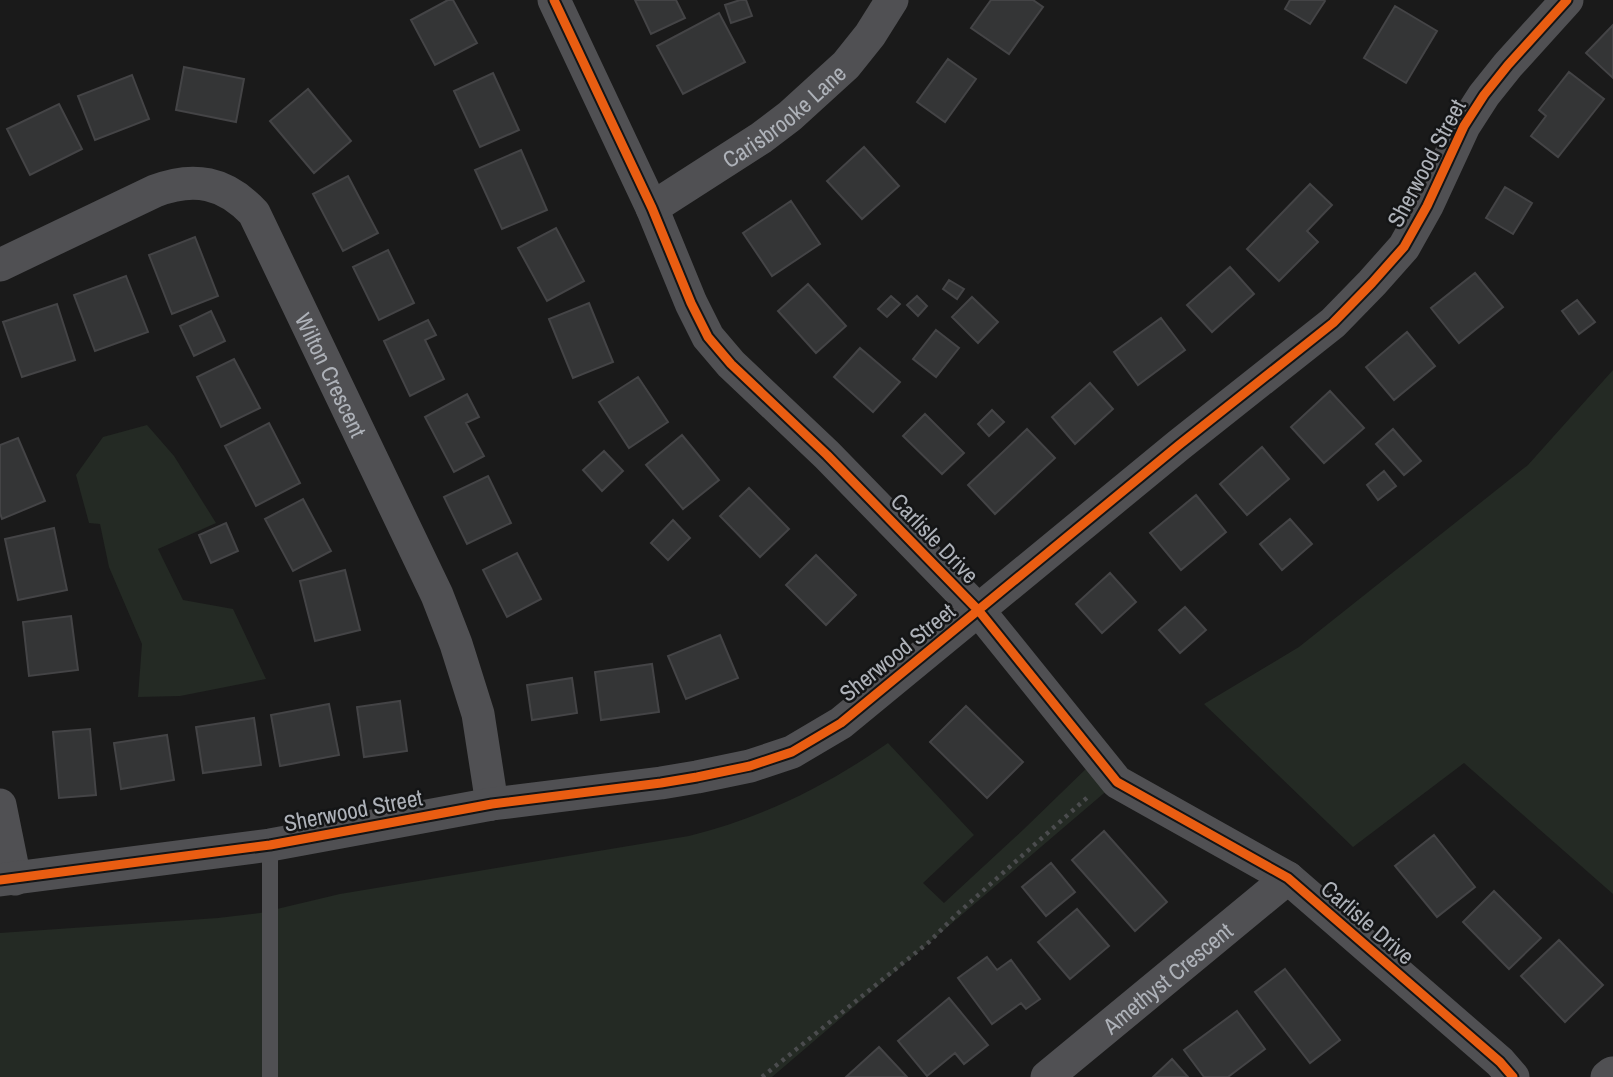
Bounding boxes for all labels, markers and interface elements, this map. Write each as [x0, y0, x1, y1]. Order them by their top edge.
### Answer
street label: Carisbrooke Lane [716, 57, 852, 175]
street label: Sherwood Street [1379, 94, 1473, 232]
street label: Wilton Crescent [288, 307, 374, 442]
street label: Carlisle Drive [884, 486, 986, 590]
street label: Sherwood Street [833, 596, 961, 708]
street label: Sherwood Street [281, 781, 425, 839]
street label: Carlisle Drive [1315, 873, 1421, 971]
street label: Amethyst Crescent [1095, 915, 1239, 1041]

